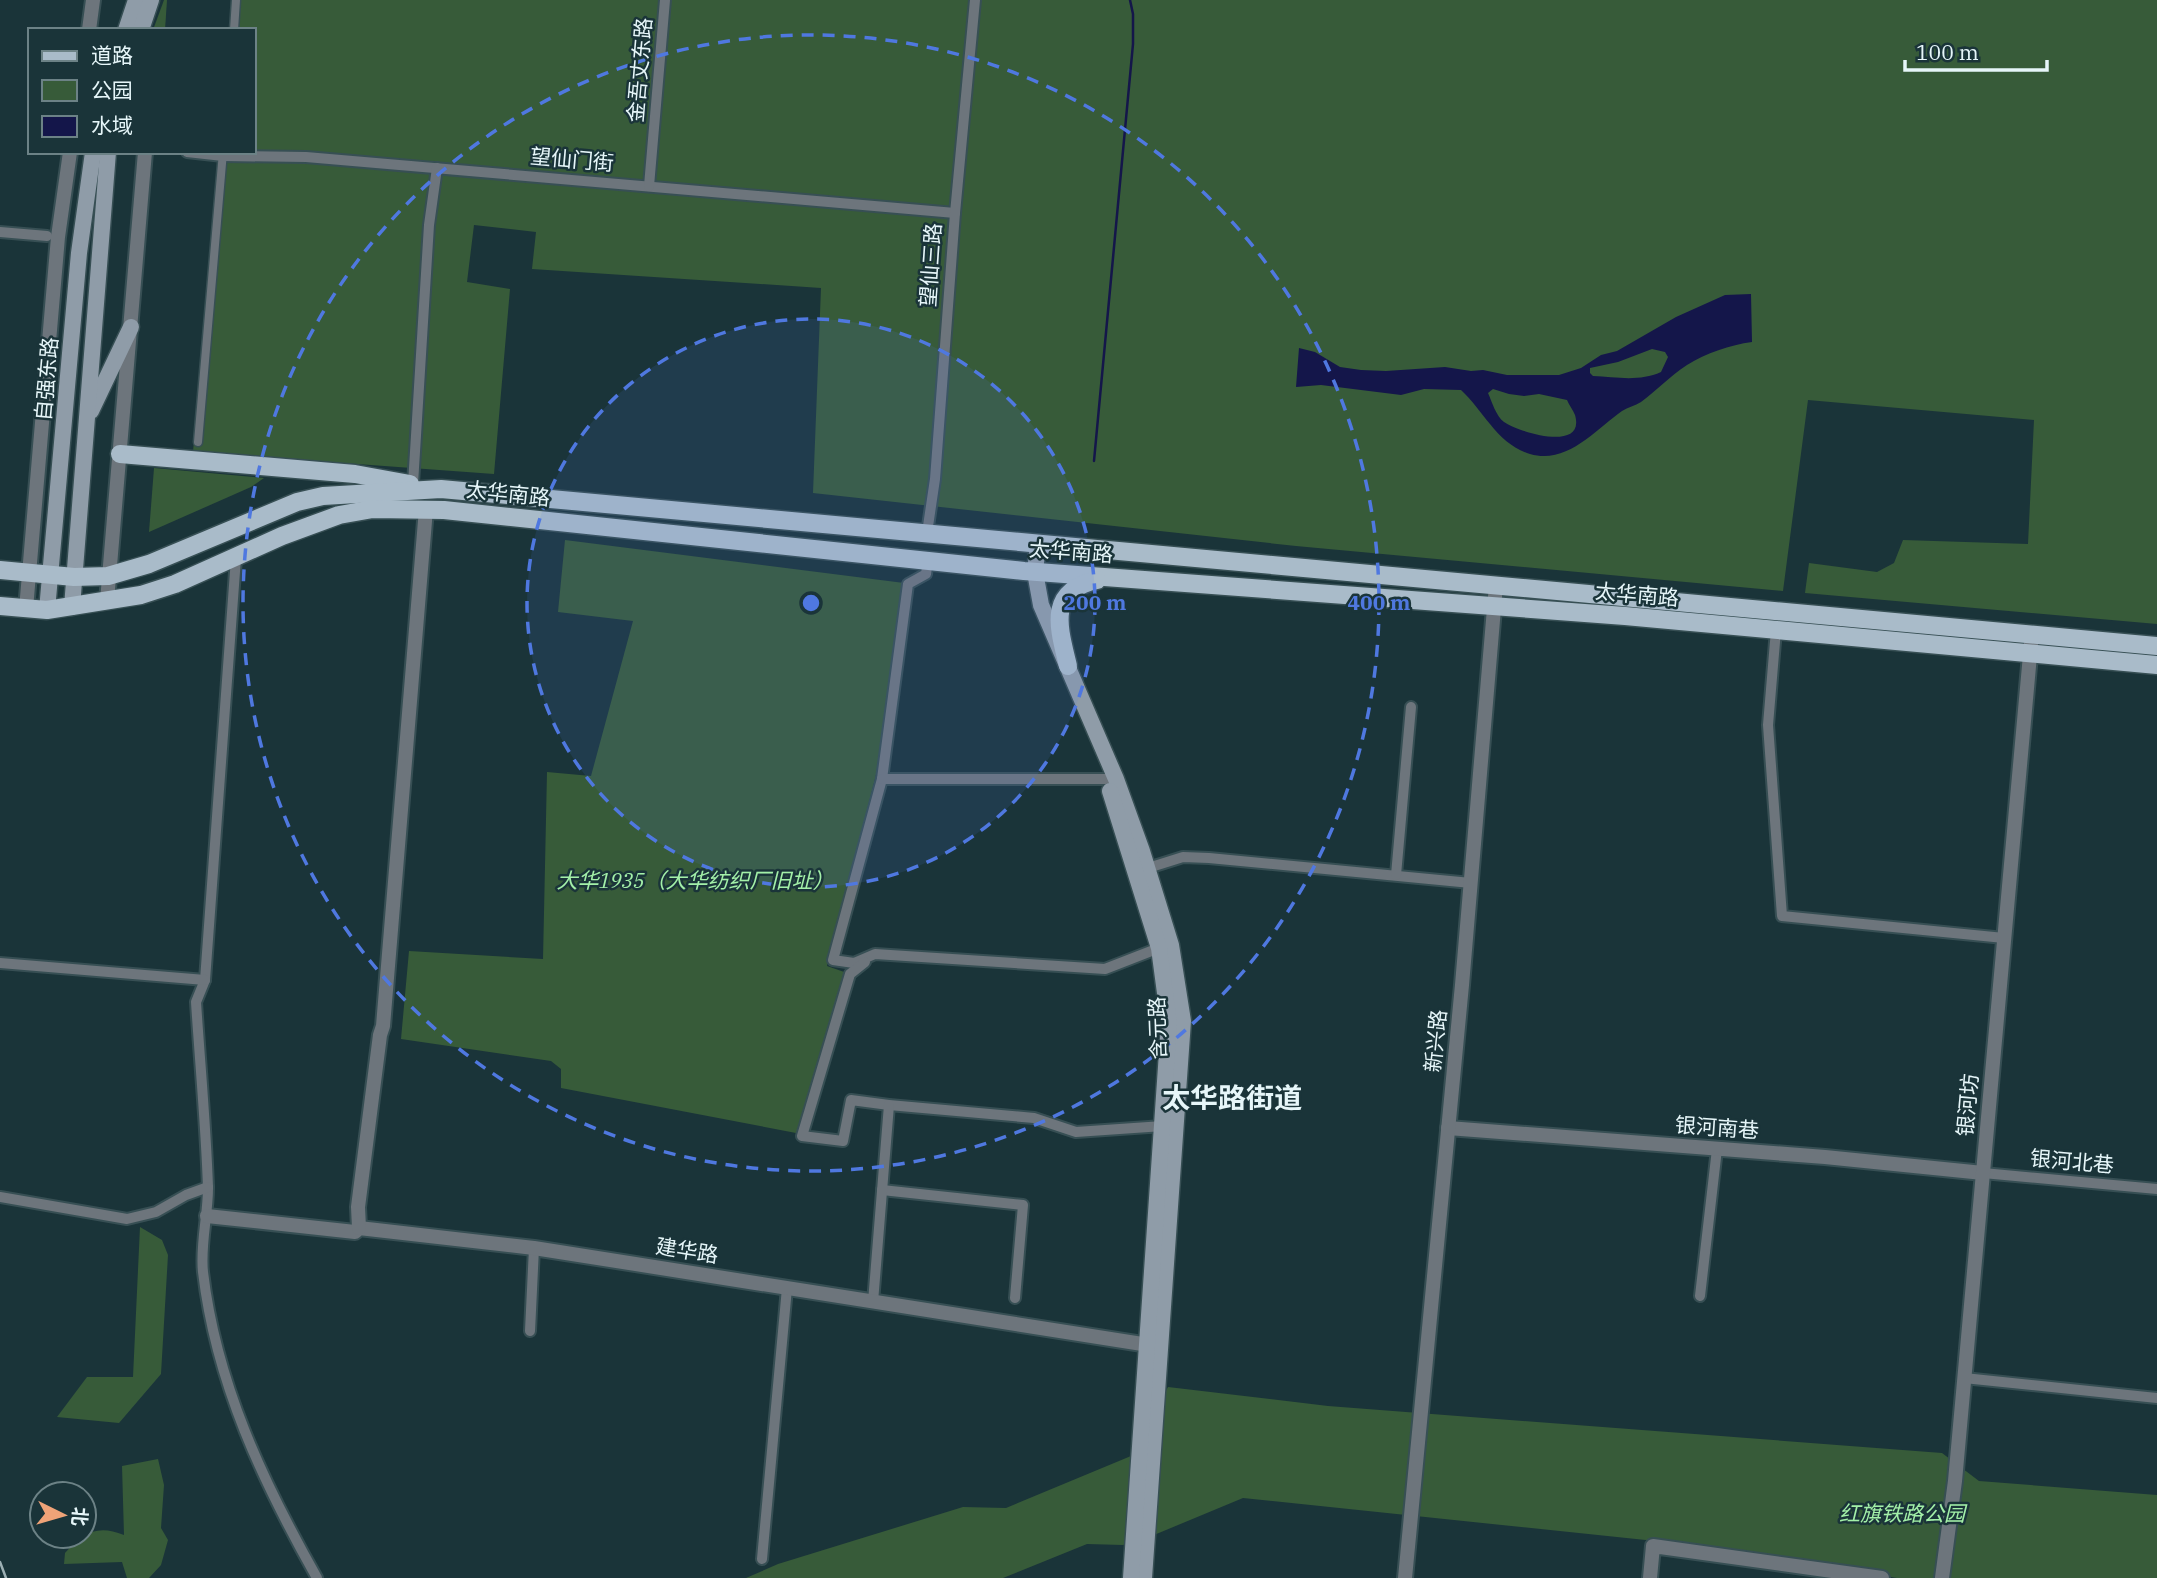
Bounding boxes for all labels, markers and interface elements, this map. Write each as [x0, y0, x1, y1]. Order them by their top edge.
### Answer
street label: 金吾丈东路 [620, 16, 658, 123]
legend [28, 28, 256, 154]
scale bar [1905, 28, 2047, 72]
text: 100 m [1916, 38, 1979, 66]
text: 道路 [91, 41, 133, 69]
text: 公园 [91, 76, 133, 104]
text: 水域 [91, 111, 133, 139]
street label: 望仙门街 [529, 141, 615, 177]
street label: 望仙三路 [913, 222, 947, 308]
street label: 自强东路 [28, 336, 64, 422]
street label: 太华南路 [465, 475, 551, 511]
street label: 太华南路 [1028, 534, 1114, 568]
street label: 太华南路 [1594, 576, 1680, 612]
text: 200 m [1063, 588, 1127, 616]
text: 400 m [1347, 588, 1411, 616]
centre of rings [799, 591, 823, 615]
park label: 大华1935（大华纺织厂旧址） [556, 866, 834, 894]
street label: 含元路 [1142, 996, 1172, 1060]
street label: 新兴路 [1418, 1008, 1452, 1074]
street label: 银河坊 [1950, 1072, 1984, 1138]
district label: 太华路街道 [1162, 1079, 1302, 1116]
street label: 银河南巷 [1674, 1110, 1760, 1144]
street label: 银河北巷 [2029, 1143, 2115, 1179]
street label: 建华路 [654, 1231, 720, 1269]
north arrow [28, 1480, 98, 1550]
park label: 红旗铁路公园 [1839, 1499, 1968, 1527]
text: 北 [67, 1506, 93, 1527]

